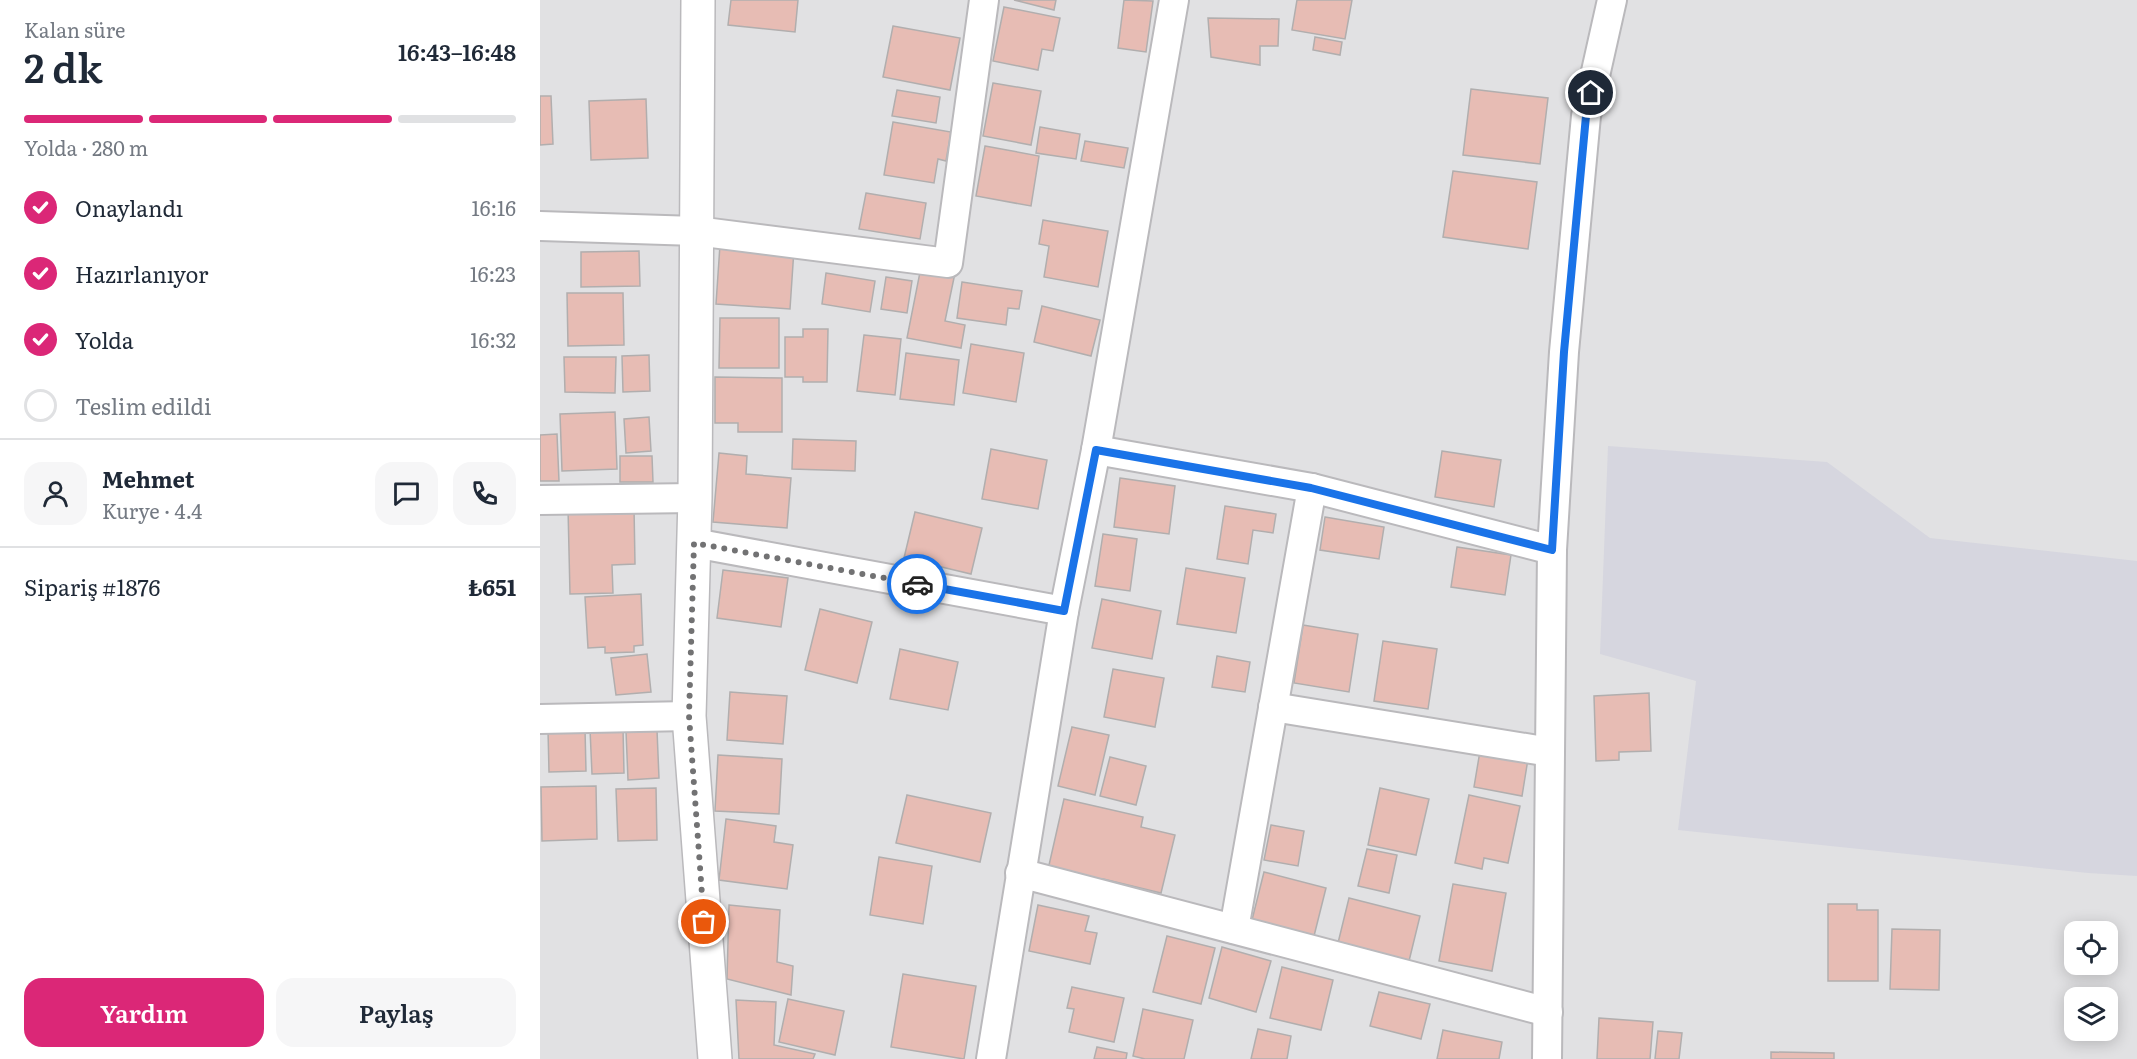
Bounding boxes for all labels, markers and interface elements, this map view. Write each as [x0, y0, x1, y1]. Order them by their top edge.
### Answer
text: Kalan süre [24, 14, 125, 44]
text: 16:43–16:48 [398, 35, 516, 68]
text: 2 dk [24, 37, 102, 95]
pin [1565, 67, 1616, 118]
icon: home [1574, 76, 1607, 109]
text: Yolda · 280 m [24, 132, 148, 162]
icon: check [24, 191, 57, 224]
text: Onaylandı [75, 191, 183, 224]
text: 16:16 [472, 192, 516, 222]
icon: check [24, 257, 57, 290]
text: Hazırlanıyor [75, 257, 209, 290]
text: 16:23 [470, 258, 516, 288]
icon: check [24, 323, 57, 356]
text: Yolda [75, 323, 134, 356]
text: 16:32 [470, 324, 516, 354]
text: Teslim edildi [75, 389, 211, 422]
button: person [24, 462, 87, 525]
text: Mehmet [102, 462, 194, 495]
button: chat [375, 462, 438, 525]
button: phone [453, 462, 516, 525]
text: Kurye · 4.4 [102, 495, 202, 525]
courier [887, 554, 947, 614]
icon: car [901, 568, 934, 601]
text: Sipariş #1876 [24, 570, 160, 603]
text: ₺651 [468, 570, 516, 603]
pin [678, 896, 729, 947]
icon: bag [687, 905, 720, 938]
map controls [2064, 921, 2118, 1041]
button: locate [2064, 921, 2118, 975]
button: Yardım [24, 978, 264, 1047]
button: Paylaş [276, 978, 516, 1047]
button: layers [2064, 987, 2118, 1041]

